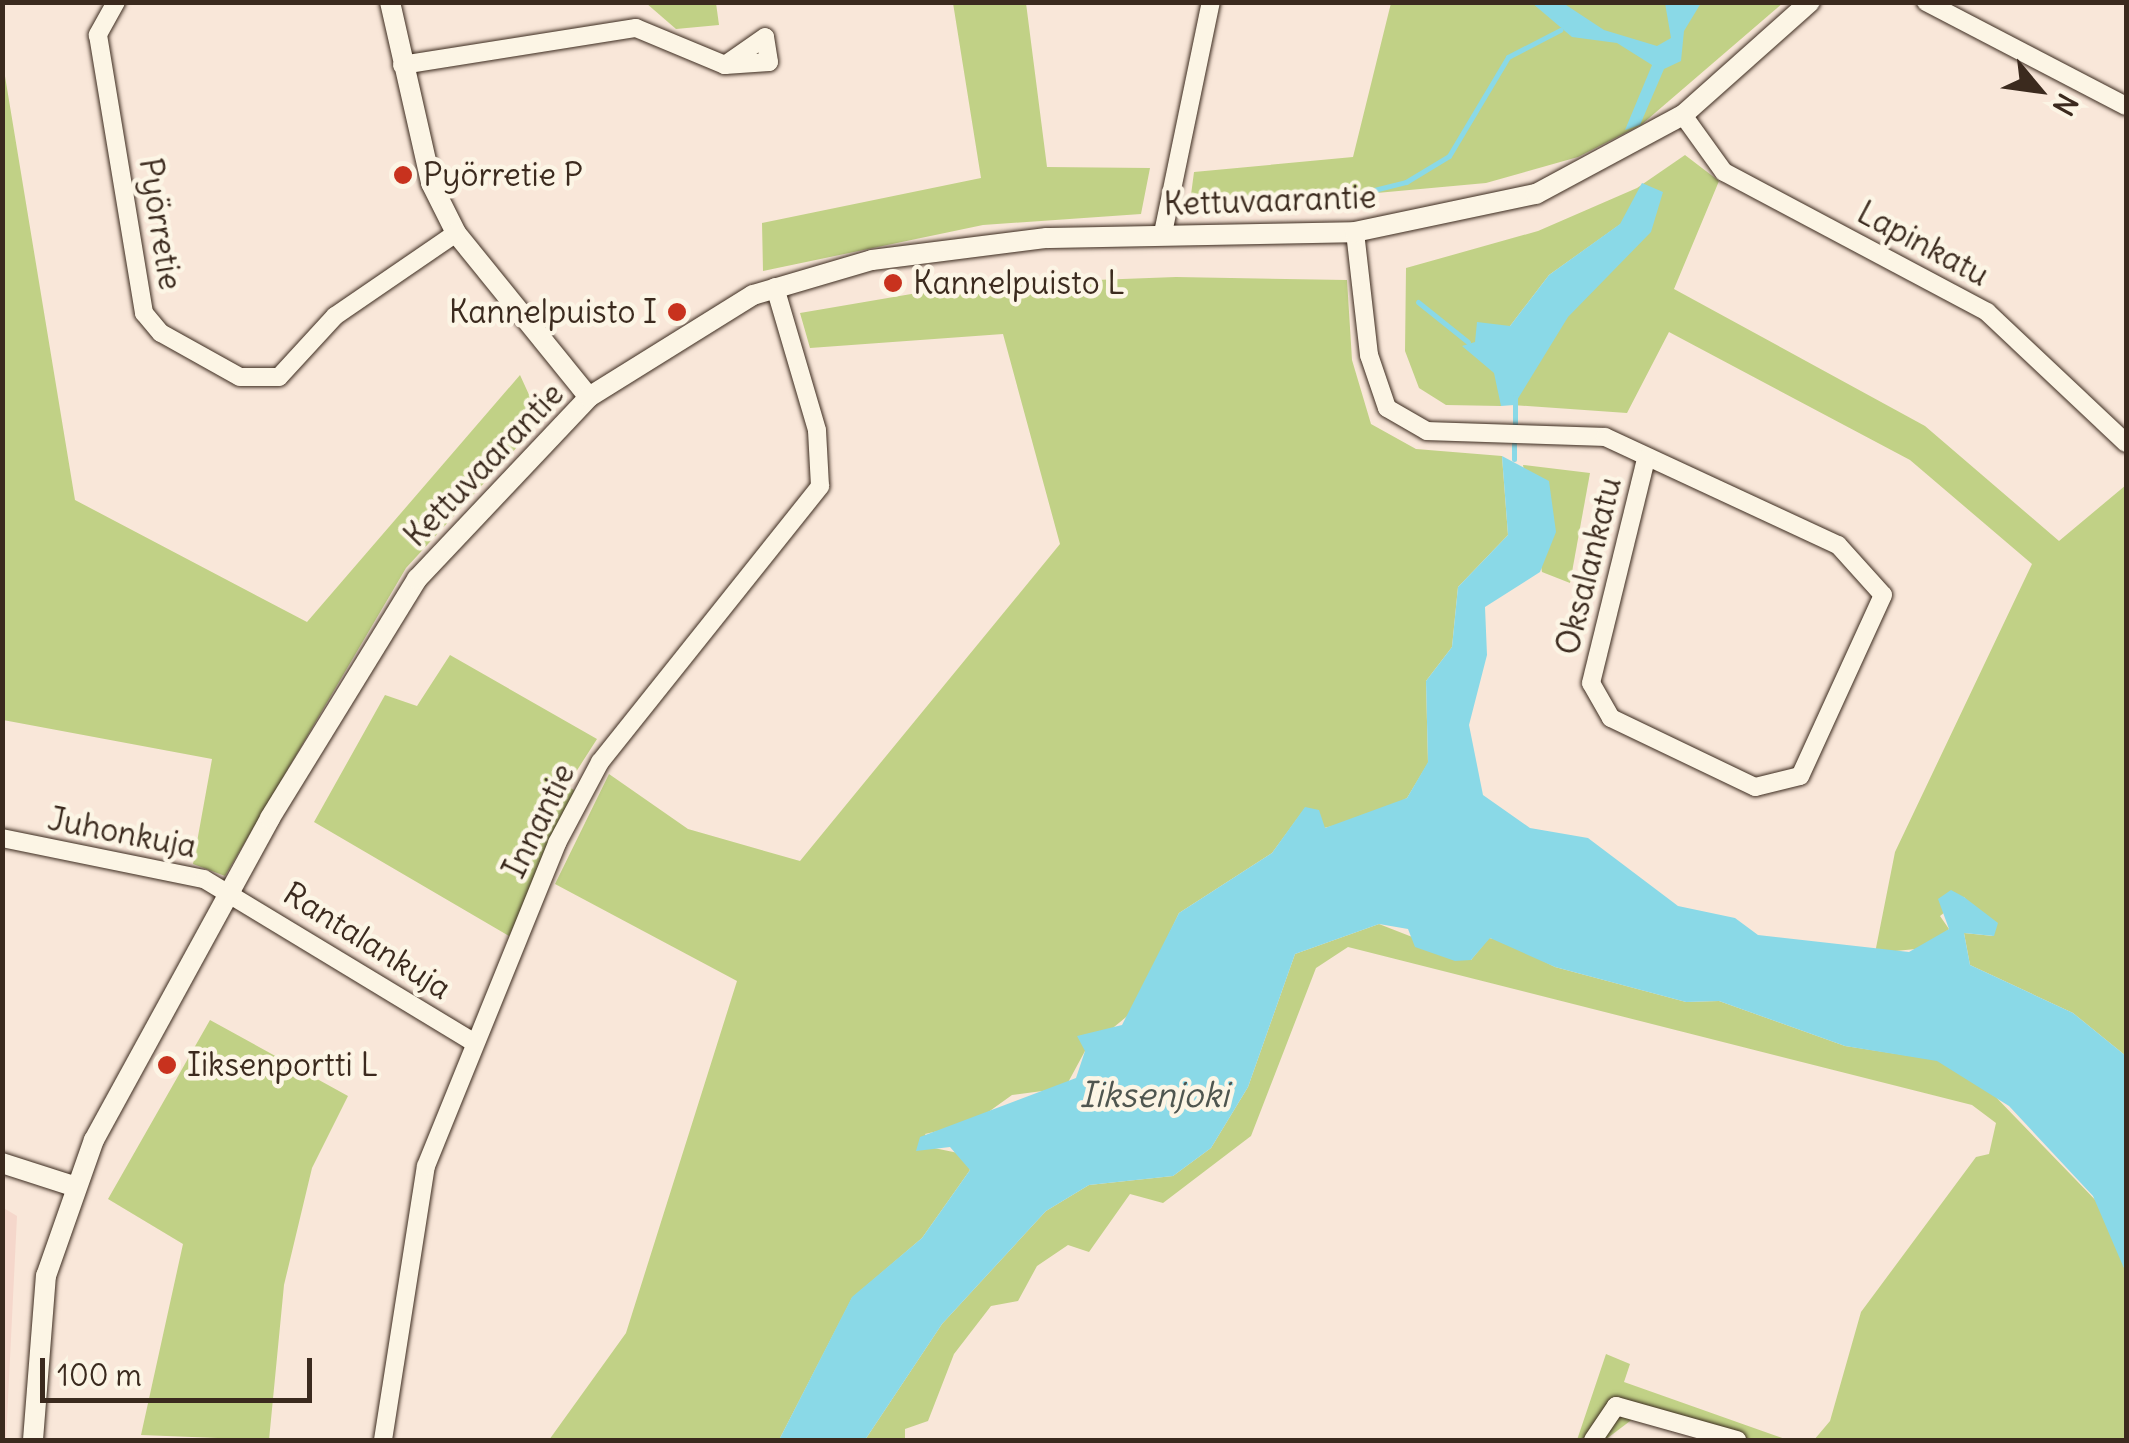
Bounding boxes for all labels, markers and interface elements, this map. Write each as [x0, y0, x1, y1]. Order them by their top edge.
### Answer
north arrow [1989, 40, 2089, 140]
text: N [2045, 87, 2086, 122]
street label: Pyörretie [131, 155, 189, 293]
place label: Pyörretie P [423, 156, 583, 194]
marker: Pyörretie P [392, 164, 414, 186]
street label: Kettuvaarantie [1163, 178, 1377, 224]
street label: Lapinkatu [1851, 193, 1995, 295]
place label: Kannelpuisto L [913, 264, 1125, 302]
marker: Kannelpuisto L [882, 272, 904, 294]
place label: Kannelpuisto I [449, 293, 657, 331]
marker: Kannelpuisto I [666, 301, 688, 323]
street label: Kettuvaarantie [396, 375, 572, 555]
street label: Oksalankatu [1548, 473, 1630, 659]
street label: Innantie [495, 758, 583, 884]
street label: Juhonkuja [45, 800, 199, 866]
street label: Rantalankuja [276, 874, 458, 1008]
place label: Iiksenportti L [187, 1046, 378, 1084]
marker: Iiksenportti L [156, 1054, 178, 1076]
water label: Iiksenjoki [1079, 1073, 1229, 1115]
scale bar [45, 1338, 318, 1400]
text: 100 m [57, 1356, 142, 1394]

